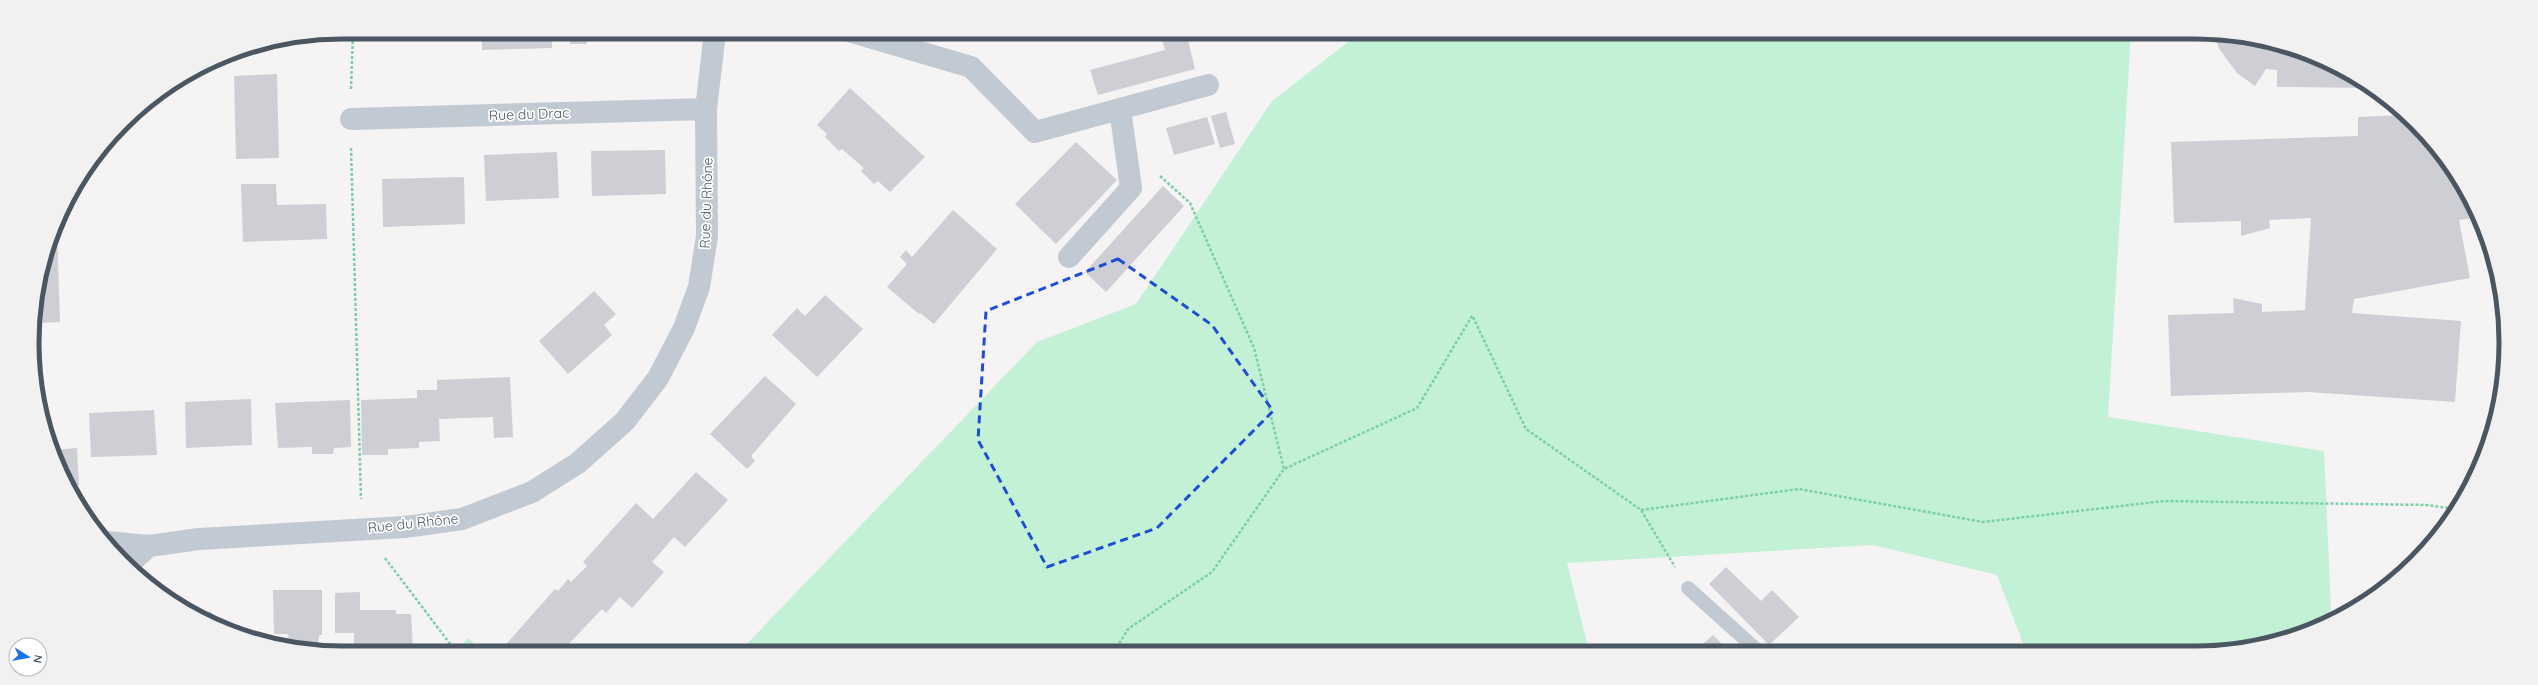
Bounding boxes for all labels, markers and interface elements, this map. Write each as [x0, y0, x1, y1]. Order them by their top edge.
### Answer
street label: Rue du Drac [488, 104, 570, 124]
street label: Rue du Rhône [695, 157, 717, 249]
street label: Rue du Rhône [367, 509, 459, 537]
north arrow [8, 637, 48, 677]
text: N [30, 654, 45, 664]

